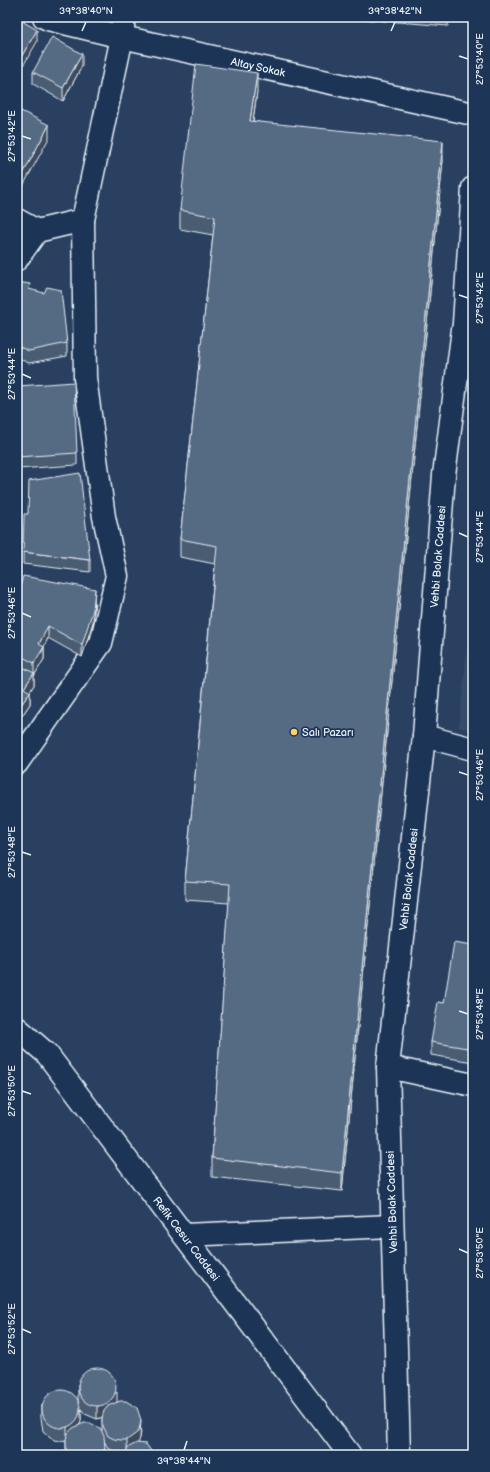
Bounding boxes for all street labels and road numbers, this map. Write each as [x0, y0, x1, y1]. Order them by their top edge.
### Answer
street label: Altay Sokak [230, 55, 287, 79]
street label: Vehbi Bolak Caddesi [427, 505, 448, 608]
street label: Vehbi Bolak Caddesi [396, 828, 420, 931]
street label: Vehbi Bolak Caddesi [384, 1151, 400, 1253]
street label: Refik Cesur Caddesi [150, 1194, 222, 1283]

